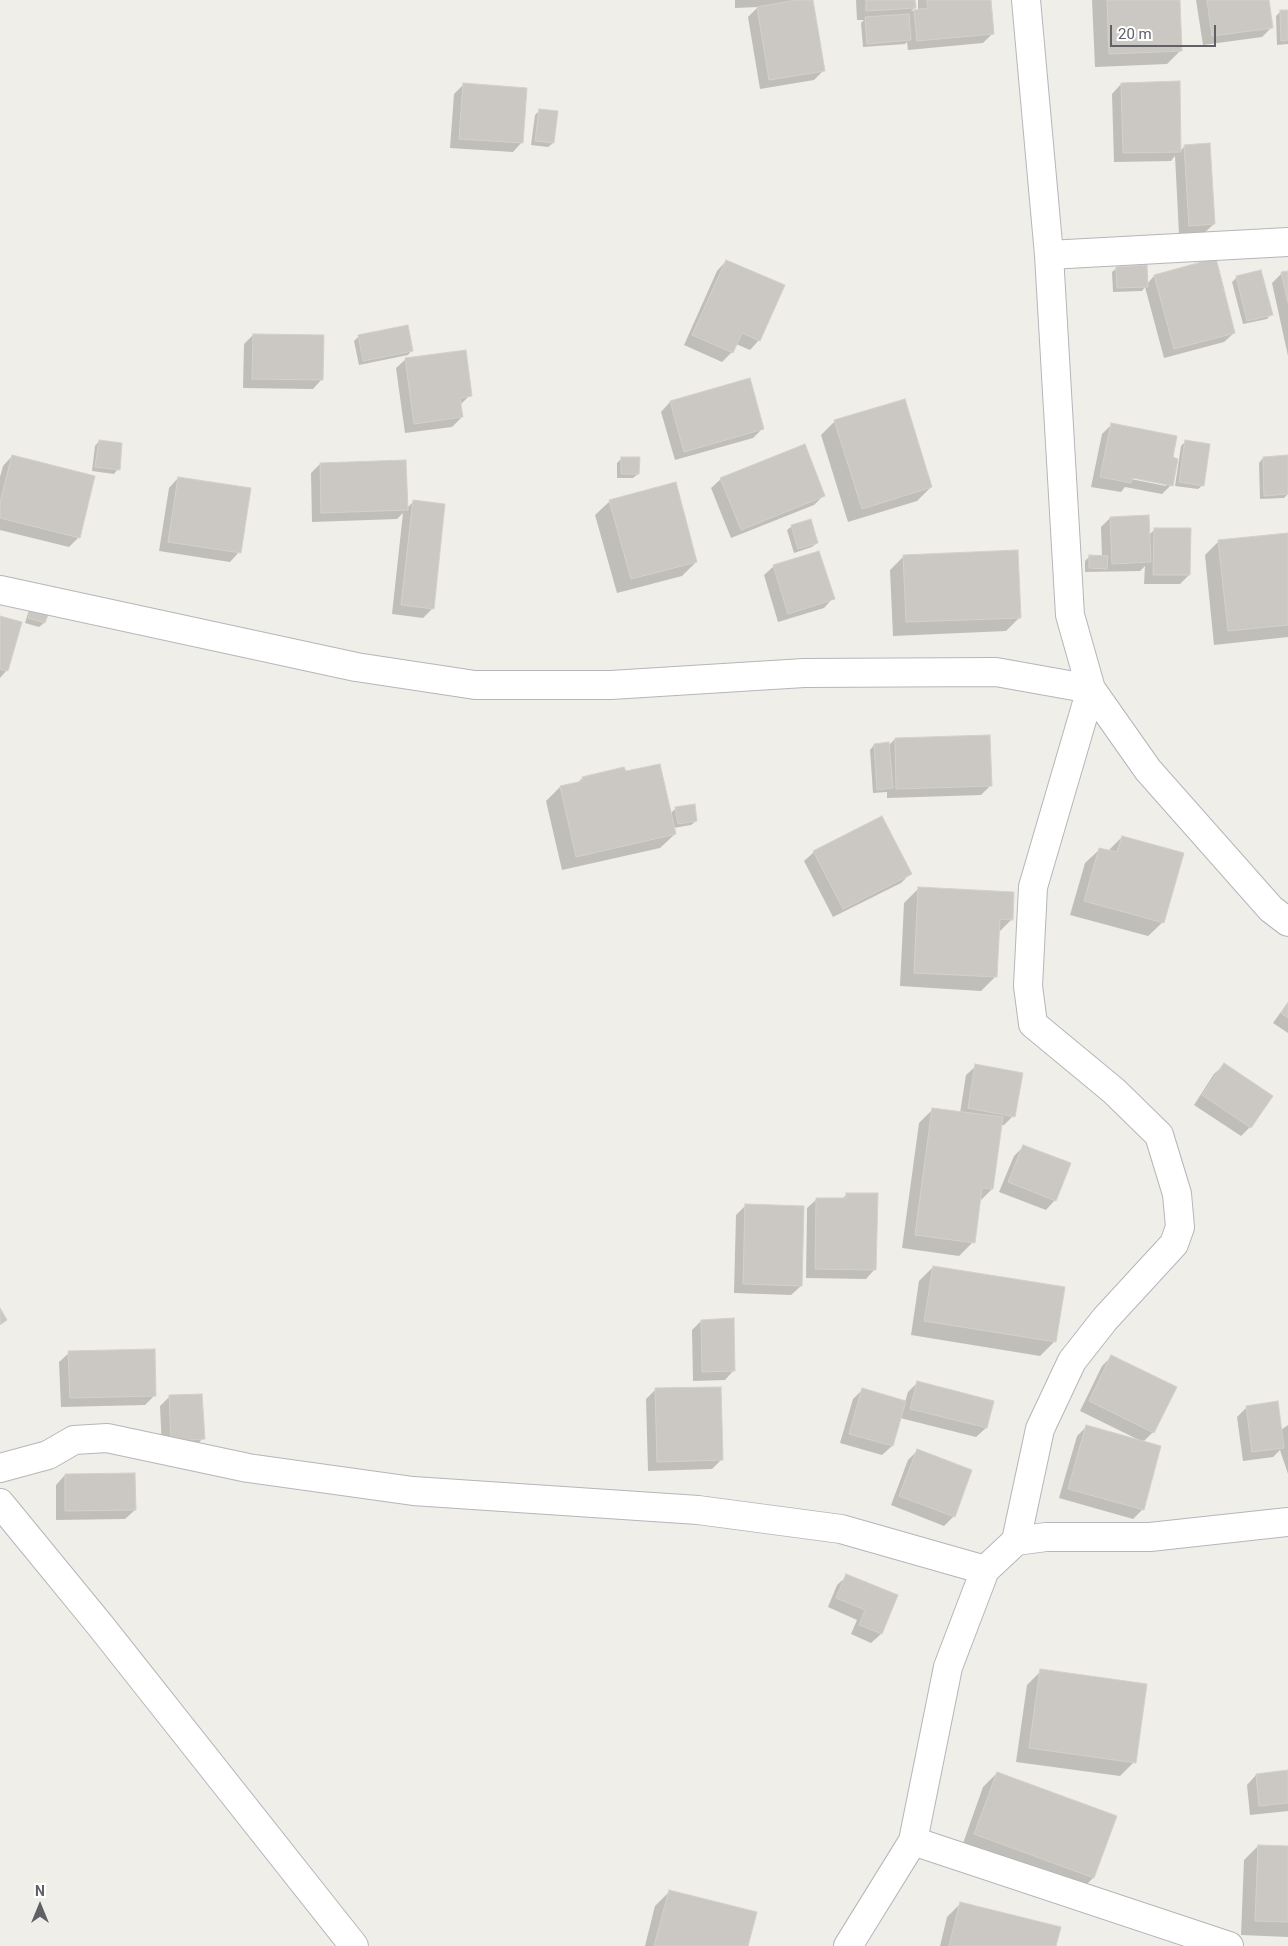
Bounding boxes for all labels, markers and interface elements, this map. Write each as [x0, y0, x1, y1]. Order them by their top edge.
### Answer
scale bar [1113, 15, 1219, 47]
text: 20 m [1118, 25, 1152, 43]
north arrow [15, 1881, 65, 1931]
text: N [35, 1883, 45, 1899]

